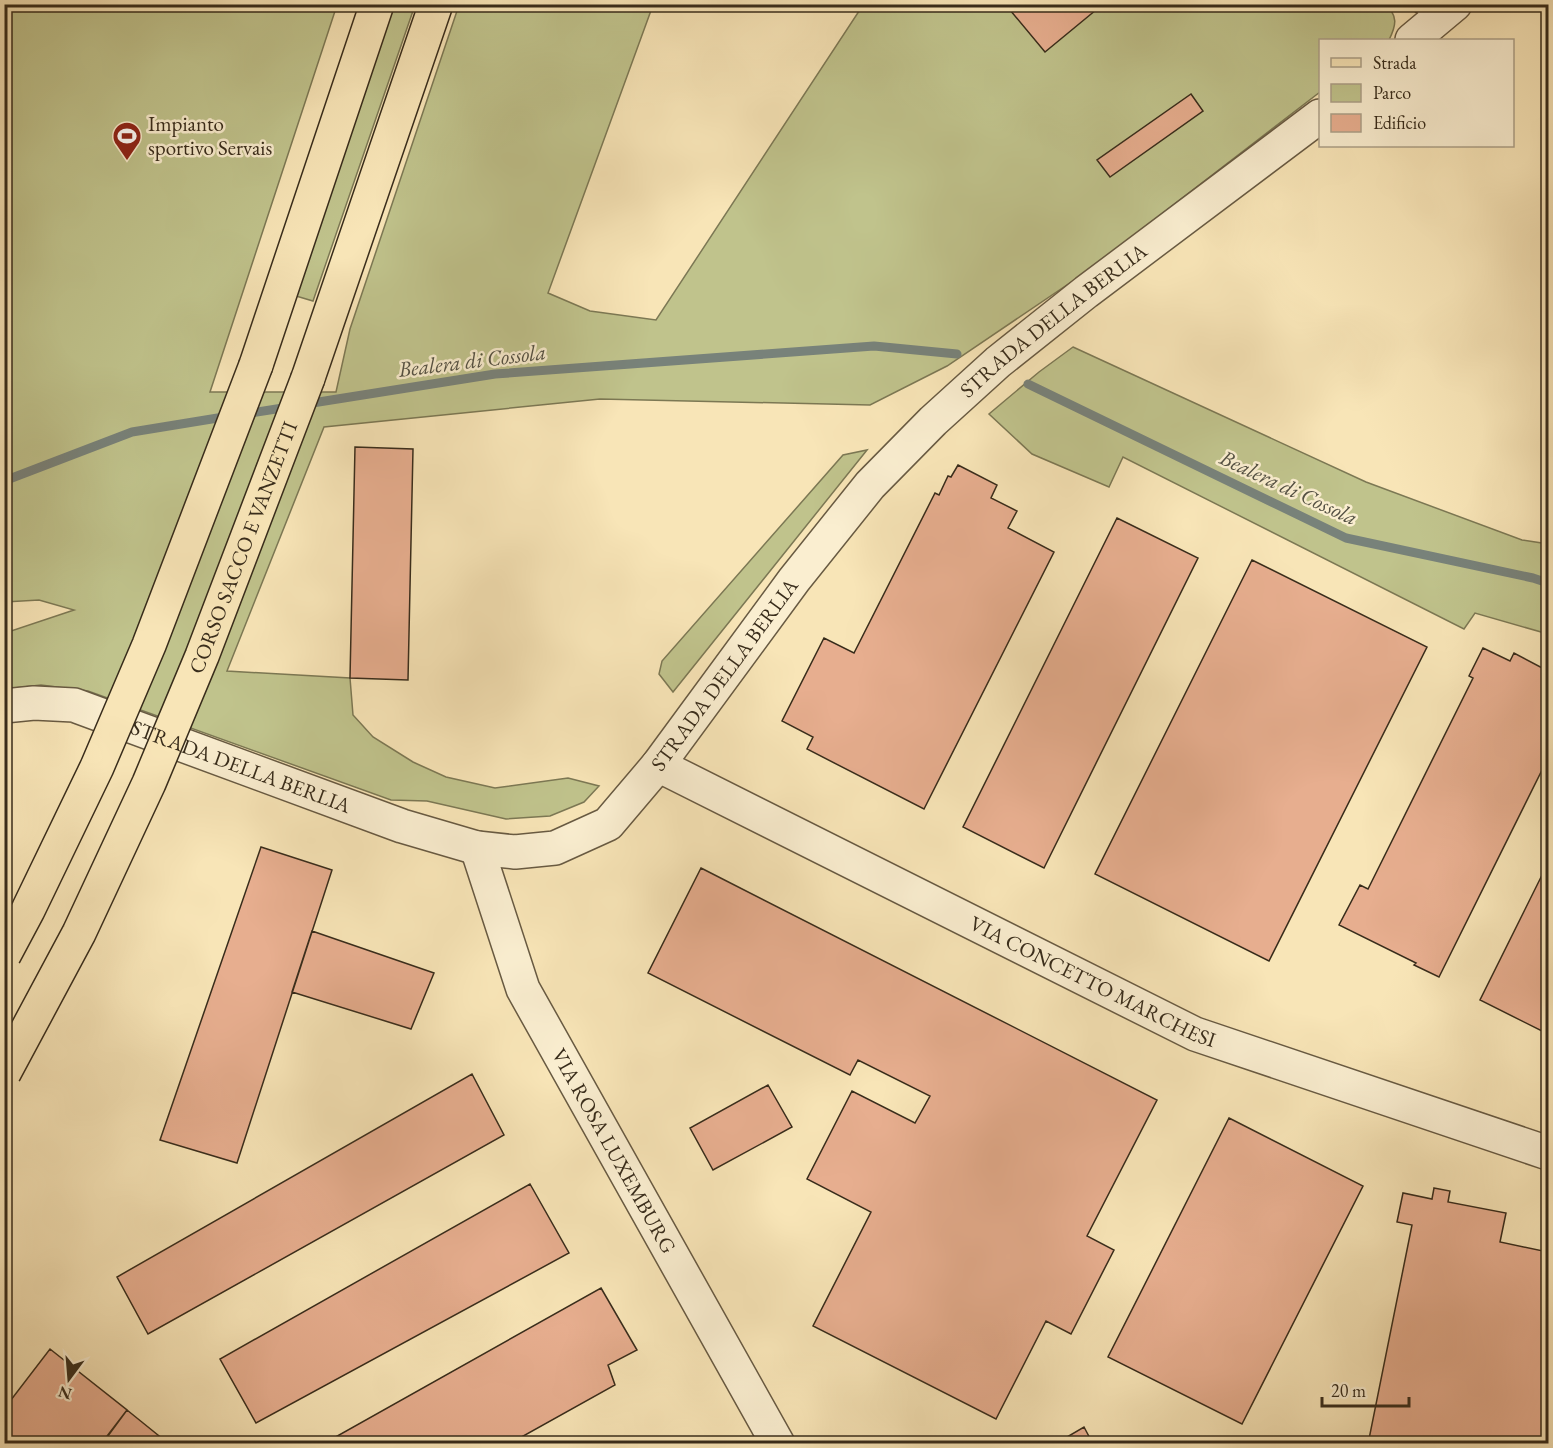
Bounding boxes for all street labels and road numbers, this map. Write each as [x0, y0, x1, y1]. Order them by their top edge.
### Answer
street label: STRADA DELLA BERLIA [954, 237, 1152, 403]
street label: CORSO SACCO E VANZETTI [182, 417, 303, 678]
street label: STRADA DELLA BERLIA [644, 572, 804, 776]
street label: STRADA DELLA BERLIA [127, 713, 355, 819]
street label: VIA CONCETTO MARCHESI [965, 909, 1220, 1053]
street label: VIA ROSA LUXEMBURG [546, 1043, 682, 1258]

